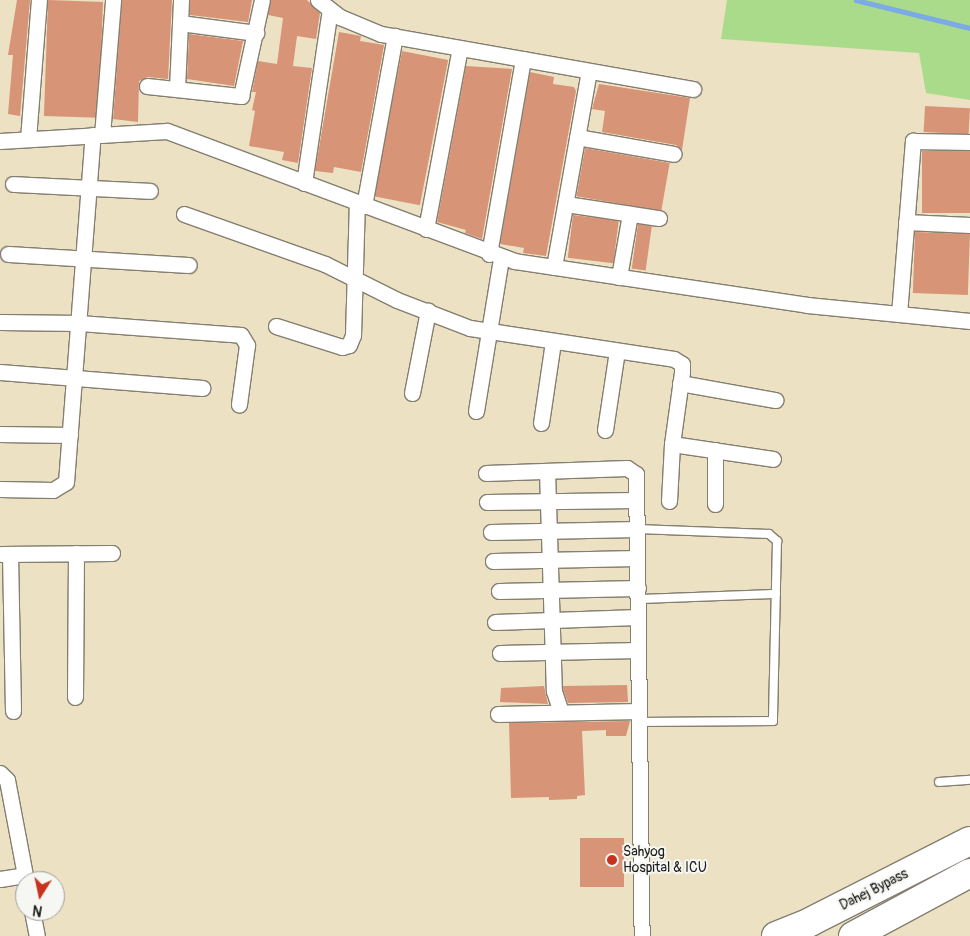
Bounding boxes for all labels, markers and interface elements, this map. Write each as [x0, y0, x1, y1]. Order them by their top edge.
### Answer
place label: Sahyog Hospital & ICU [623, 844, 707, 876]
marker: Sahyog Hospital & ICU [605, 853, 619, 867]
street label: Dahej Bypass [837, 866, 911, 914]
north arrow [15, 871, 65, 921]
text: N [31, 901, 44, 919]

